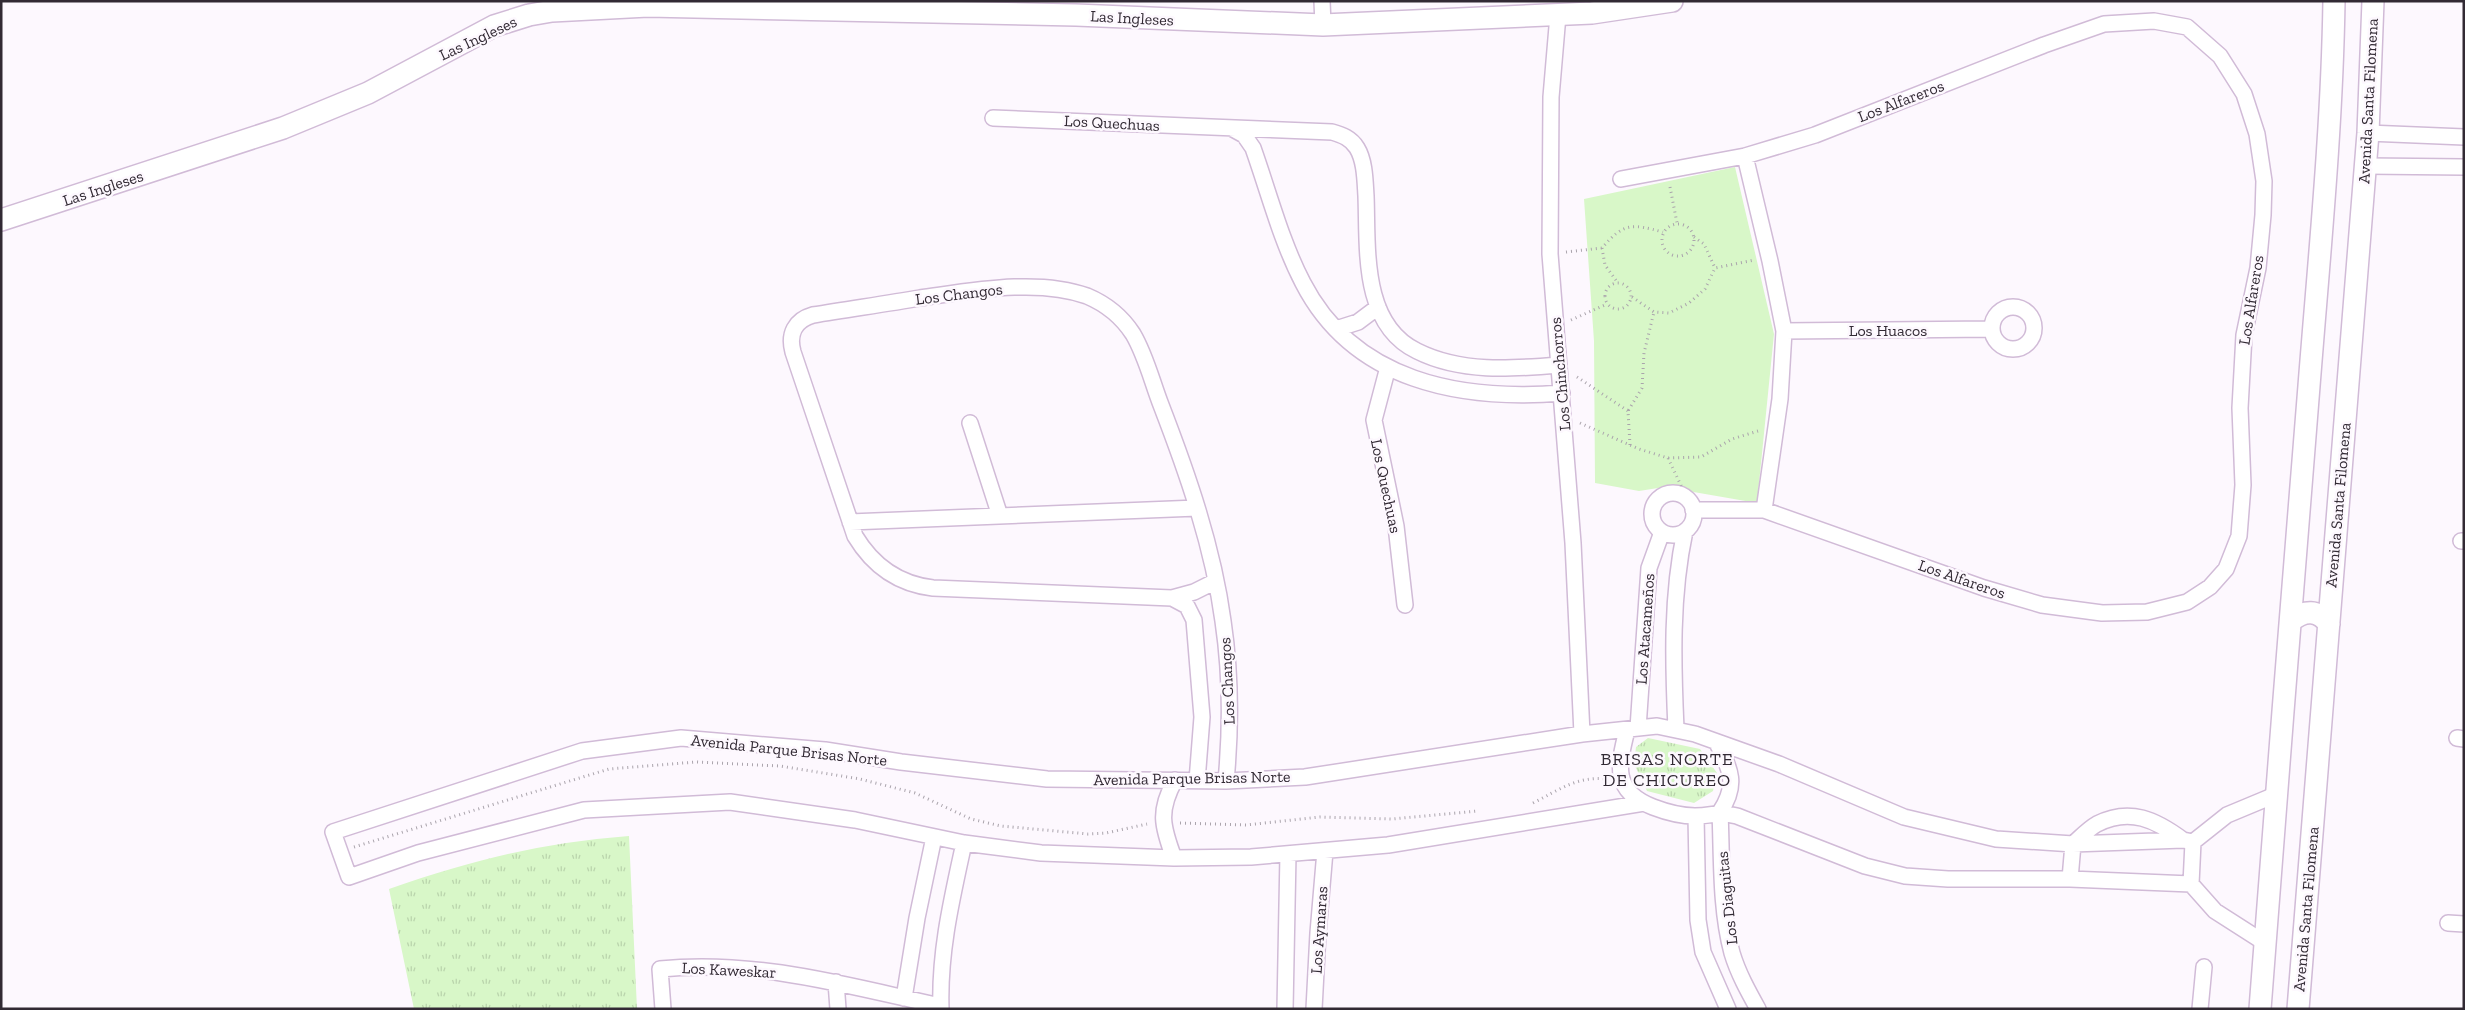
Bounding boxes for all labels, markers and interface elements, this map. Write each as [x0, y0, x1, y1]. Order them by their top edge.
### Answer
street label: Las Ingleses [1090, 6, 1174, 30]
street label: Las Ingleses [436, 12, 520, 64]
street label: Avenida Santa Filomena [2354, 18, 2382, 184]
street label: Los Alfareros [1855, 76, 1947, 126]
street label: Los Quechuas [1064, 111, 1160, 135]
street label: Las Ingleses [60, 166, 146, 210]
street label: Los Alfareros [2235, 254, 2267, 346]
street label: Los Changos [914, 279, 1004, 309]
street label: Los Chinchorros [1546, 317, 1574, 431]
street label: Los Huacos [1849, 321, 1927, 340]
street label: Avenida Santa Filomena [2321, 421, 2355, 588]
street label: Los Quechuas [1367, 437, 1405, 535]
street label: Los Alfareros [1916, 555, 2008, 603]
street label: Los Atacameños [1632, 573, 1658, 685]
street label: Los Changos [1215, 637, 1239, 725]
street label: Avenida Parque Brisas Norte [690, 730, 888, 770]
district label: BRISAS NORTE DE CHICUREO [1600, 748, 1734, 791]
street label: Avenida Parque Brisas Norte [1093, 767, 1291, 789]
street label: Avenida Santa Filomena [2289, 825, 2323, 992]
street label: Los Diaguitas [1713, 850, 1741, 946]
street label: Los Aymaras [1306, 885, 1332, 975]
street label: Los Kaweskar [681, 958, 777, 982]

